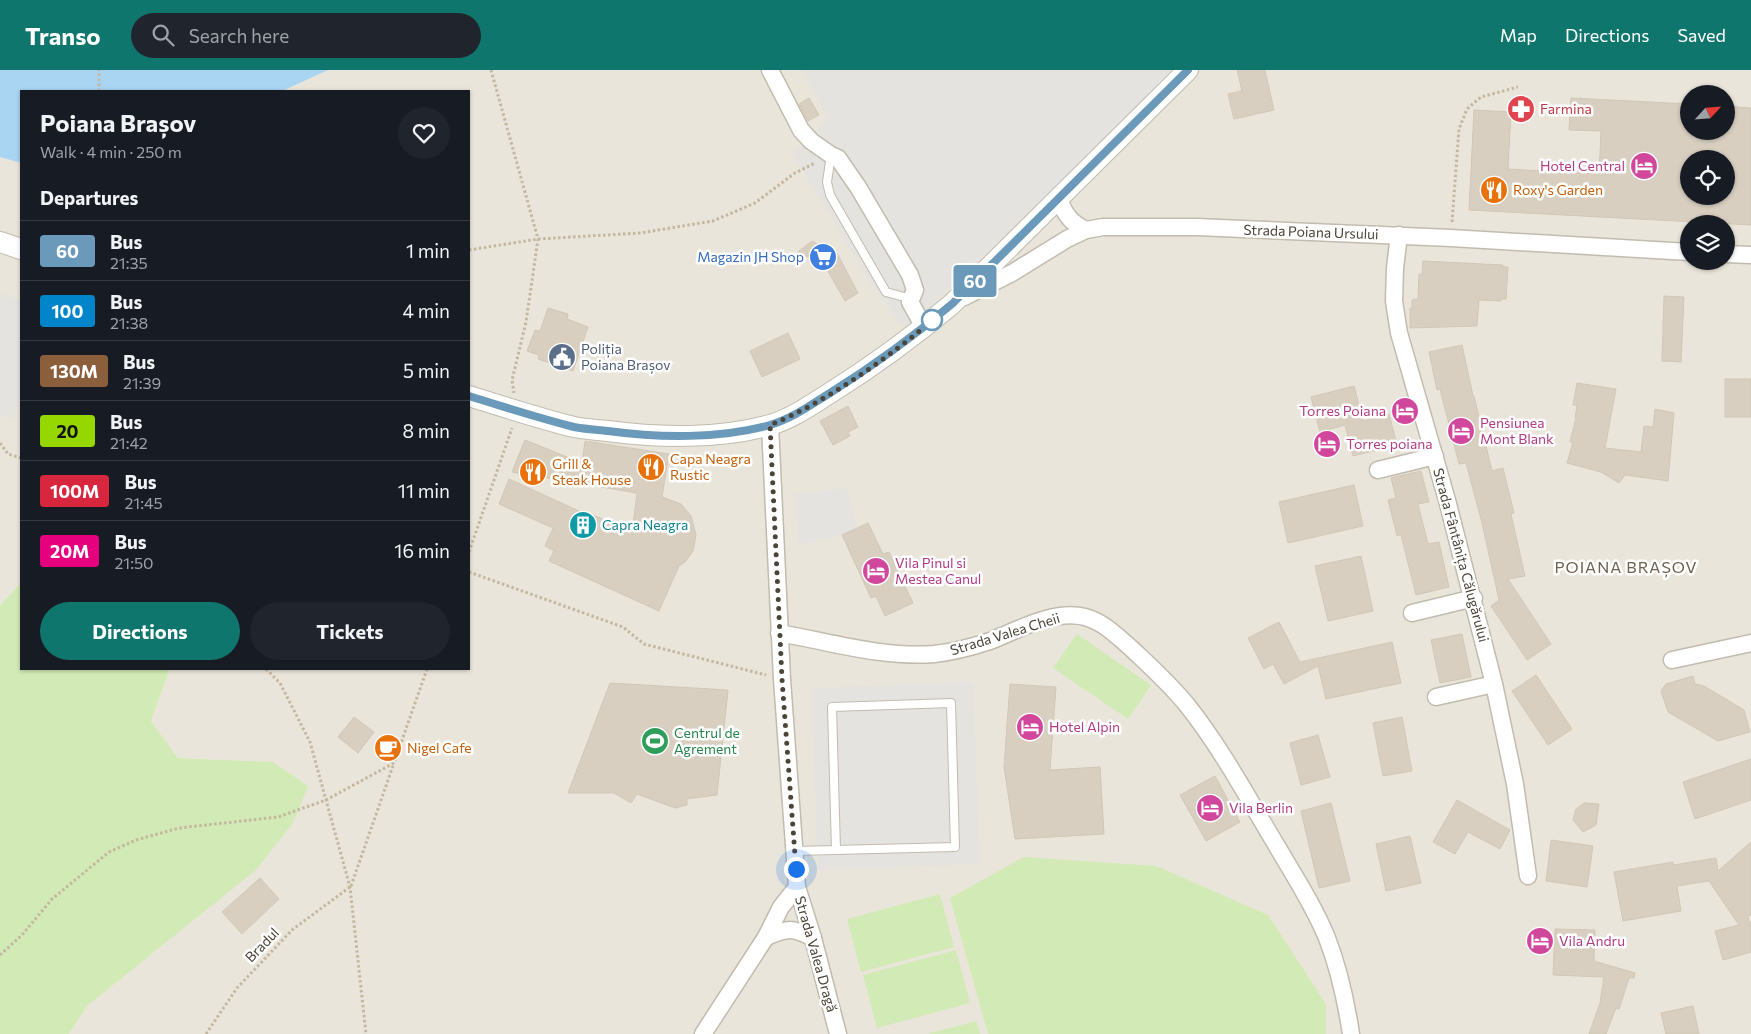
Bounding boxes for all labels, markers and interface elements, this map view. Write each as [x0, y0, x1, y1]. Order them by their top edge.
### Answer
search box [131, 13, 481, 58]
text: Transo [25, 21, 101, 50]
icon: search [149, 21, 177, 49]
text: Search here [189, 24, 289, 47]
text: Map [1500, 24, 1537, 46]
text: Directions [1565, 24, 1649, 46]
text: Saved [1677, 24, 1726, 46]
north arrow [1680, 85, 1735, 140]
map controls [1680, 85, 1735, 270]
pharmacy icon: Farmina [1506, 94, 1536, 124]
place label: Farmina [1540, 100, 1592, 117]
button: heart [398, 107, 450, 159]
text: Poiana Brașov [40, 108, 196, 137]
text: Walk · 4 min · 250 m [40, 142, 182, 161]
button: locate [1680, 150, 1735, 205]
hotel icon: Hotel Central [1629, 151, 1659, 181]
place label: Hotel Central [1540, 157, 1625, 174]
restaurant icon: Roxy's Garden [1479, 175, 1509, 205]
place label: Roxy's Garden [1513, 181, 1603, 198]
text: Departures [40, 186, 138, 209]
button: layers [1680, 215, 1735, 270]
street label: Strada Poiana Ursului [1243, 221, 1379, 242]
text: Bus [110, 230, 142, 253]
text: 1 min [406, 239, 450, 262]
text: 60 [56, 240, 79, 262]
supermarket icon: Magazin JH Shop [808, 242, 838, 272]
place label: Magazin JH Shop [697, 248, 804, 265]
text: 21:35 [110, 253, 148, 272]
line badge: 60 [952, 265, 998, 297]
text: 60 [963, 270, 987, 292]
text: Bus [110, 290, 142, 313]
text: 4 min [403, 299, 450, 322]
text: 100 [51, 300, 84, 322]
unlabelled marker [921, 309, 943, 331]
text: 21:38 [110, 313, 148, 332]
place label: Poliția Poiana Brașov [581, 340, 670, 374]
public building icon: Poliția Poiana Brașov [547, 342, 577, 372]
text: Bus [123, 350, 155, 373]
text: 5 min [403, 359, 450, 382]
text: 130M [50, 360, 98, 382]
text: 21:39 [123, 373, 161, 392]
hotel icon: Torres Poiana [1390, 396, 1420, 426]
place label: Torres Poiana [1299, 402, 1386, 419]
text: Bus [110, 410, 142, 433]
place label: Pensiunea Mont Blank [1480, 414, 1554, 447]
hotel icon: Pensiunea Mont Blank [1446, 416, 1476, 446]
text: 8 min [402, 419, 450, 442]
text: 20 [56, 420, 79, 442]
hotel icon: Torres poiana [1312, 429, 1342, 459]
text: 21:42 [110, 433, 148, 452]
place label: Torres poiana [1346, 435, 1433, 452]
place label: Capa Neagra Rustic [670, 450, 751, 483]
restaurant icon: Capa Neagra Rustic [636, 452, 666, 482]
place label: Grill & Steak House [552, 455, 631, 488]
restaurant icon: Grill & Steak House [518, 457, 548, 487]
street label: Strada Fântânița Călugărului [1429, 466, 1493, 644]
text: Bus [124, 470, 157, 493]
text: 11 min [398, 479, 450, 502]
text: 100M [50, 480, 99, 502]
text: 21:45 [124, 493, 163, 512]
building icon: Capra Neagra [568, 510, 598, 540]
place label: Capra Neagra [602, 516, 688, 533]
text: Bus [114, 530, 147, 553]
text: 16 min [394, 539, 450, 562]
text: 20M [50, 540, 89, 562]
text: 21:50 [114, 553, 154, 572]
place label: Vila Pinul si Mestea Canul [895, 554, 981, 587]
hotel icon: Vila Pinul si Mestea Canul [861, 556, 891, 586]
district label: POIANA BRAȘOV [1555, 557, 1697, 578]
button: Directions [40, 602, 240, 660]
button: Tickets [250, 602, 450, 660]
street label: Strada Valea Cheii [948, 609, 1062, 658]
hotel icon: Hotel Alpin [1015, 712, 1045, 742]
place label: Hotel Alpin [1049, 718, 1120, 735]
place label: Centrul de Agrement [674, 724, 740, 757]
sports icon: Centrul de Agrement [640, 726, 670, 756]
cafe icon: Nigel Cafe [373, 733, 403, 763]
place label: Nigel Cafe [407, 739, 472, 756]
hotel icon: Vila Berlin [1195, 793, 1225, 823]
place label: Vila Berlin [1229, 799, 1293, 816]
your location [784, 857, 809, 882]
street label: Strada Valea Dragă [792, 894, 841, 1014]
street label: Bradul [241, 924, 282, 965]
hotel icon: Vila Andru [1525, 926, 1555, 956]
place label: Vila Andru [1559, 932, 1625, 949]

